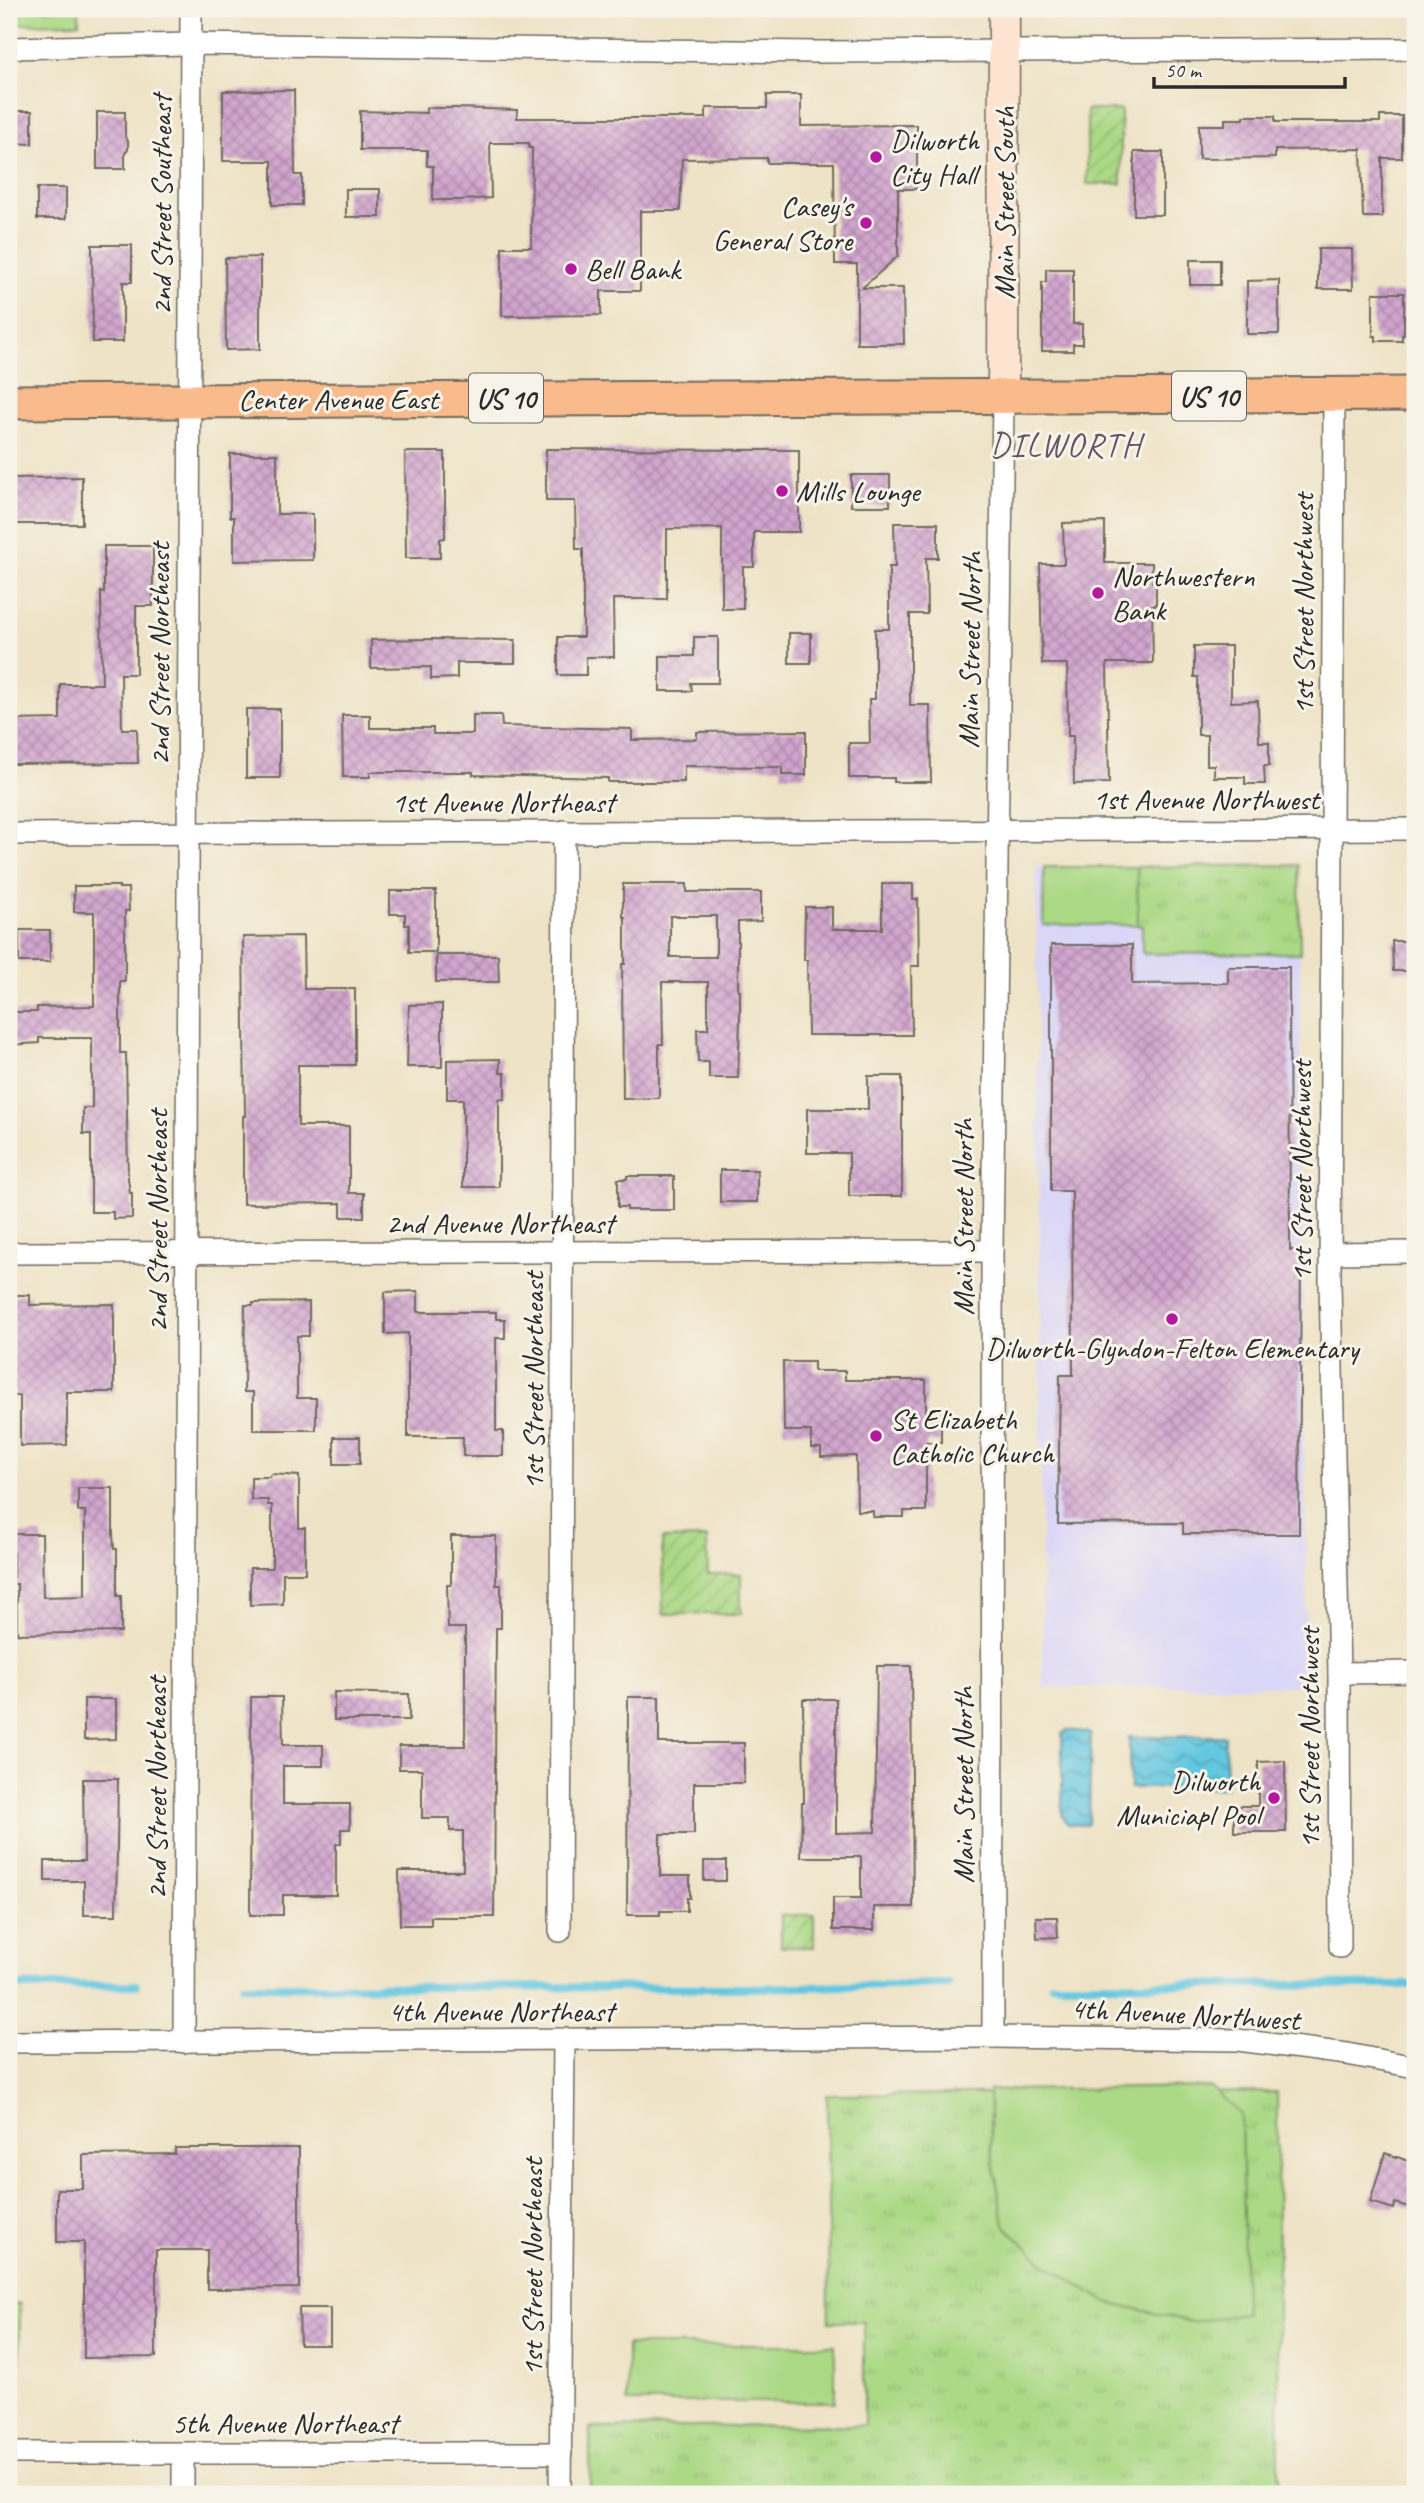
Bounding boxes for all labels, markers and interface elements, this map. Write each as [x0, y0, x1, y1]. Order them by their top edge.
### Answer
scale bar [1154, 46, 1345, 90]
text: 50 m [1165, 57, 1203, 83]
street label: 2nd Street Southeast [142, 91, 180, 315]
street label: Main Street South [985, 106, 1023, 299]
place label: Dilworth City Hall [890, 121, 981, 193]
marker: Dilworth City Hall [868, 149, 884, 165]
place label: Casey's General Store [713, 187, 855, 259]
marker: Casey's General Store [858, 215, 874, 231]
place label: Bell Bank [585, 250, 682, 288]
marker: Bell Bank [563, 261, 579, 277]
road number: US 10 [1172, 372, 1246, 420]
road number: US 10 [469, 374, 543, 422]
street label: Center Avenue East [238, 380, 441, 418]
district label: DILWORTH [990, 424, 1146, 466]
place label: Mills Lounge [796, 472, 922, 510]
marker: Mills Lounge [774, 483, 790, 499]
street label: 1st Street Northwest [1284, 490, 1322, 715]
street label: 2nd Street Northeast [140, 539, 178, 765]
street label: Main Street North [949, 549, 991, 748]
place label: Northwestern Bank [1112, 557, 1255, 629]
marker: Northwestern Bank [1090, 585, 1106, 601]
street label: 1st Avenue Northwest [1093, 780, 1322, 818]
street label: 1st Avenue Northeast [392, 783, 618, 821]
street label: 1st Street Northwest [1282, 1057, 1320, 1282]
street label: 2nd Street Northeast [138, 1106, 176, 1332]
street label: Main Street North [944, 1117, 982, 1315]
street label: 2nd Avenue Northeast [386, 1204, 618, 1242]
street label: 1st Street Northeast [514, 1269, 552, 1490]
marker: Dilworth-Glyndon-Felton Elementary [1164, 1311, 1180, 1327]
place label: Dilworth-Glyndon-Felton Elementary [986, 1329, 1361, 1367]
place label: St Elizabeth Catholic Church [890, 1400, 1055, 1472]
marker: St Elizabeth Catholic Church [868, 1428, 884, 1444]
street label: 1st Street Northwest [1290, 1624, 1328, 1849]
street label: 2nd Street Northeast [137, 1673, 175, 1899]
street label: Main Street North [944, 1685, 982, 1883]
place label: Dilworth Municiapl Pool [1116, 1762, 1265, 1834]
marker: Dilworth Municiapl Pool [1266, 1790, 1282, 1806]
street label: 4th Avenue Northwest [1070, 1989, 1304, 2039]
street label: 4th Avenue Northeast [388, 1992, 618, 2030]
street label: 1st Street Northeast [513, 2155, 551, 2376]
street label: 5th Avenue Northeast [172, 2404, 402, 2442]

